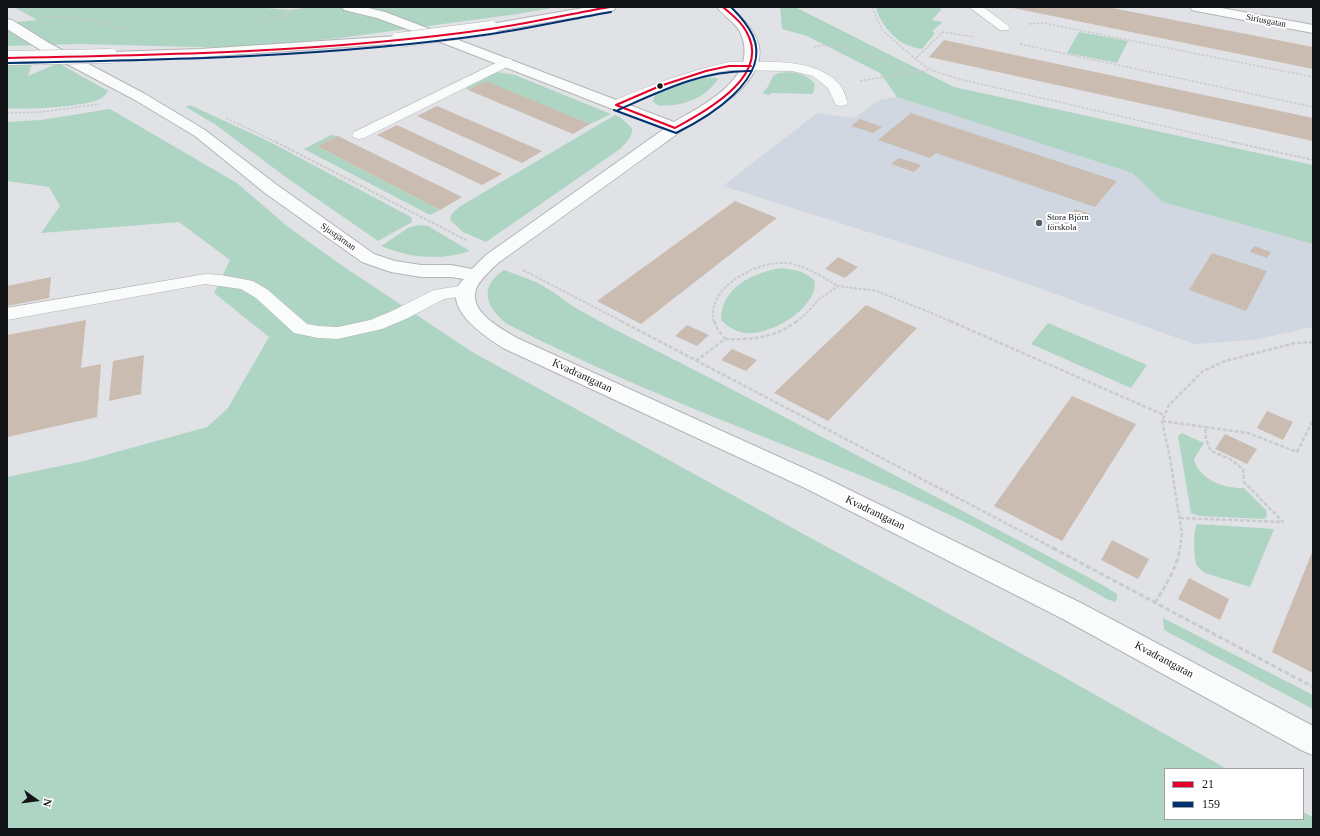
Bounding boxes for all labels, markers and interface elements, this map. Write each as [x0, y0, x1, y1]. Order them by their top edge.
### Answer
street label: Siriusgatan [1245, 12, 1287, 30]
unlabelled marker [655, 81, 665, 91]
place label: Stora Björn förskola [1047, 213, 1089, 234]
marker: Stora Björn förskola [1034, 218, 1044, 228]
street label: Sjustjärnan [318, 221, 358, 253]
street label: Kvadrantgatan [550, 356, 614, 396]
street label: Kvadrantgatan [843, 493, 907, 533]
street label: Kvadrantgatan [1132, 639, 1196, 681]
legend [1164, 768, 1304, 820]
text: 21 [1202, 777, 1214, 791]
north arrow [16, 780, 56, 820]
text: 159 [1202, 797, 1220, 811]
text: N [41, 798, 54, 808]

